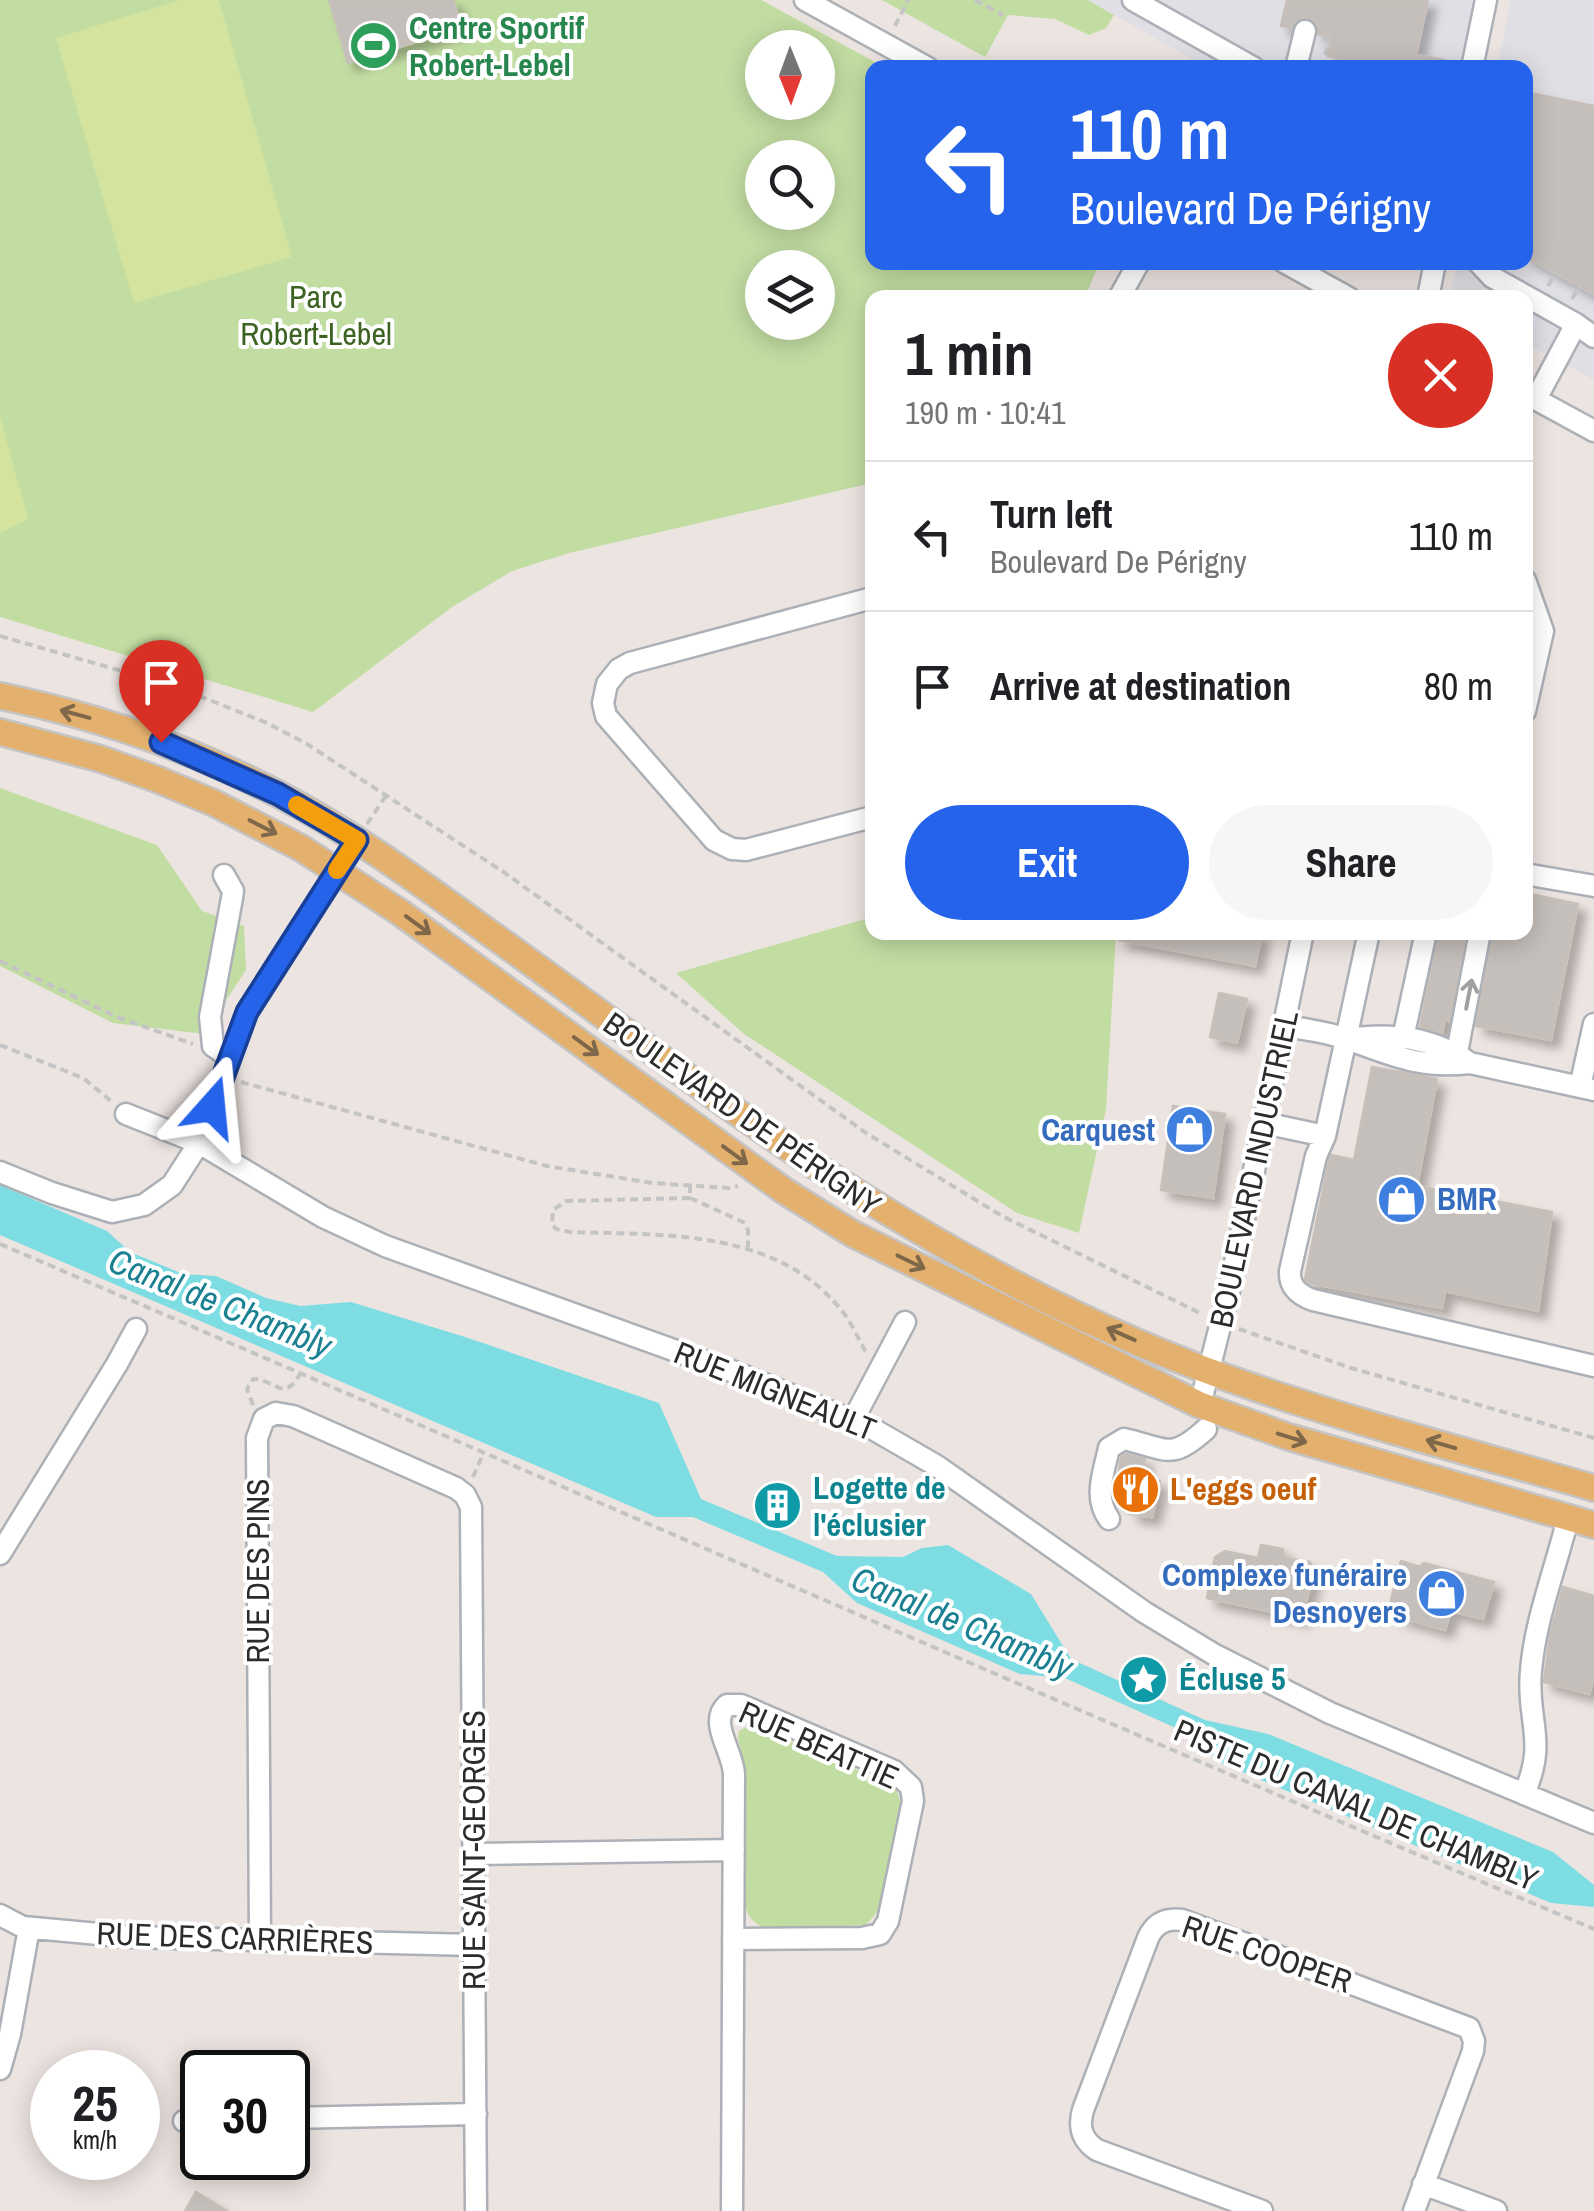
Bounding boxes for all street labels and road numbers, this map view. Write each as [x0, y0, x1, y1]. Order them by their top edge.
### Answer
street label: BOULEVARD DE PÉRIGNY [595, 1002, 890, 1226]
street label: BOULEVARD INDUSTRIEL [1199, 1006, 1308, 1331]
street label: RUE MIGNEAULT [668, 1331, 882, 1451]
street label: RUE DES PINS [236, 1478, 279, 1664]
street label: RUE BEATTIE [733, 1690, 906, 1799]
street label: PISTE DU CANAL DE CHAMBLY [1168, 1708, 1545, 1901]
street label: RUE SAINT-GEORGES [452, 1710, 495, 1990]
street label: RUE COOPER [1177, 1904, 1358, 2003]
street label: RUE DES CARRIÈRES [96, 1911, 374, 1964]

